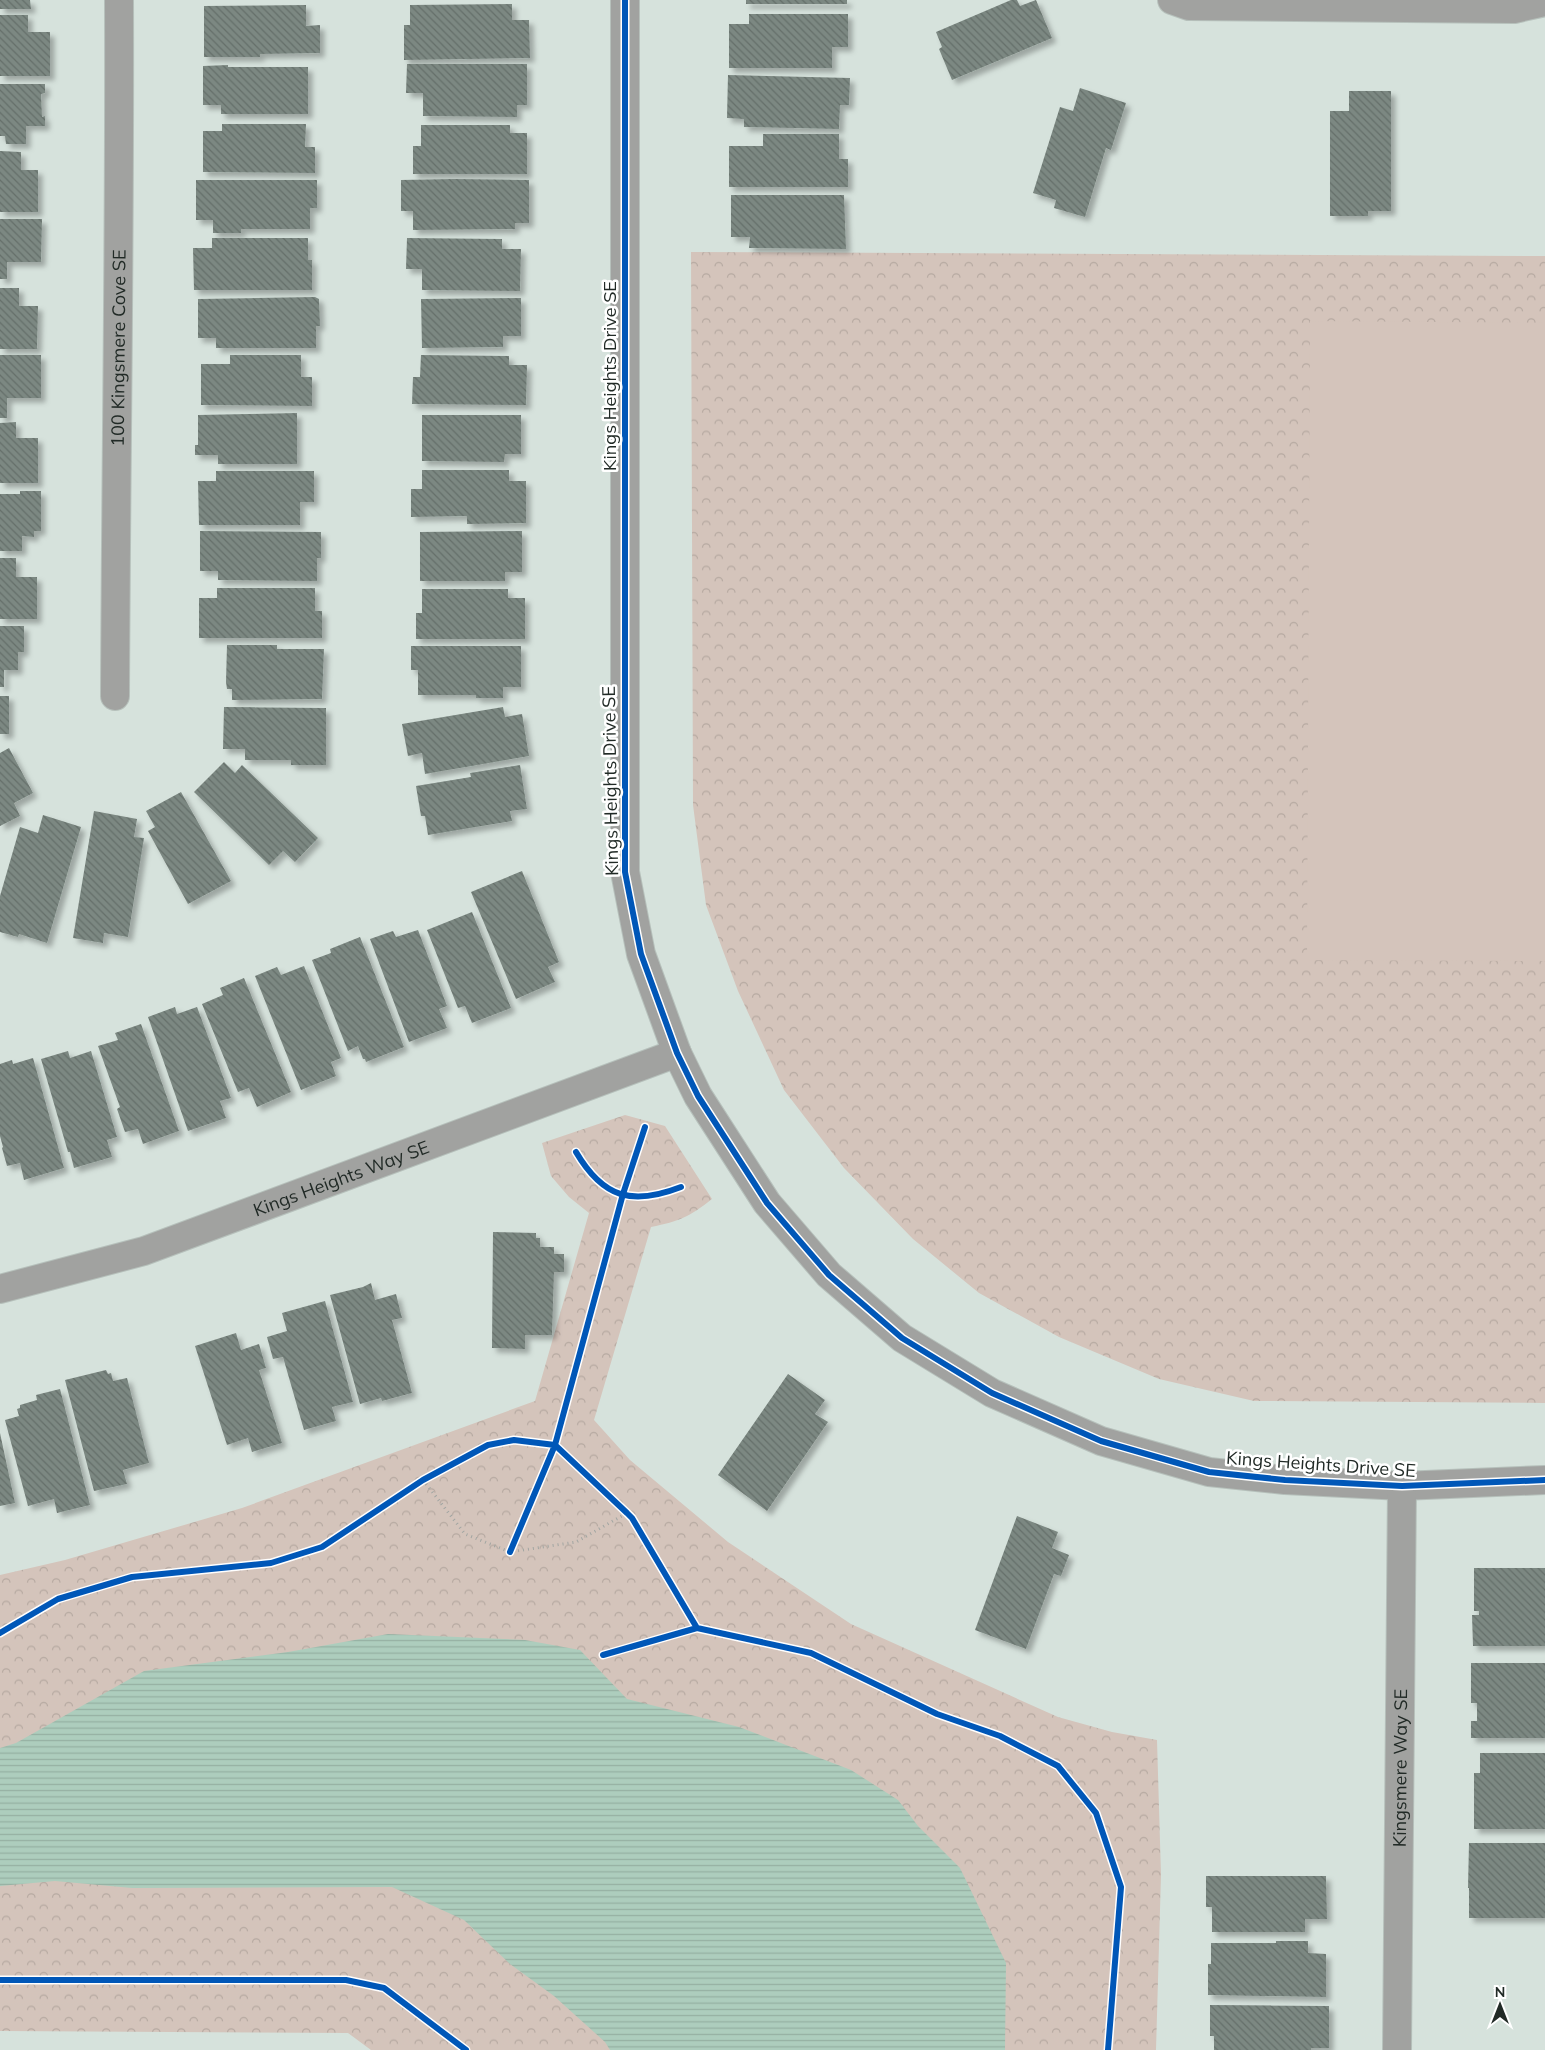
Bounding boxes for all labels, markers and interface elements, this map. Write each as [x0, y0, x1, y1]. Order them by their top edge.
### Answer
street label: 100 Kingsmere Cove SE [105, 249, 130, 447]
street label: Kings Heights Drive SE [598, 281, 621, 471]
street label: Kings Heights Drive SE [597, 686, 623, 876]
street label: Kings Heights Way SE [250, 1135, 432, 1221]
street label: Kings Heights Drive SE [1225, 1446, 1417, 1482]
street label: Kingsmere Way SE [1387, 1689, 1412, 1847]
north arrow [1475, 1980, 1525, 2030]
text: N [1495, 1983, 1505, 2001]

